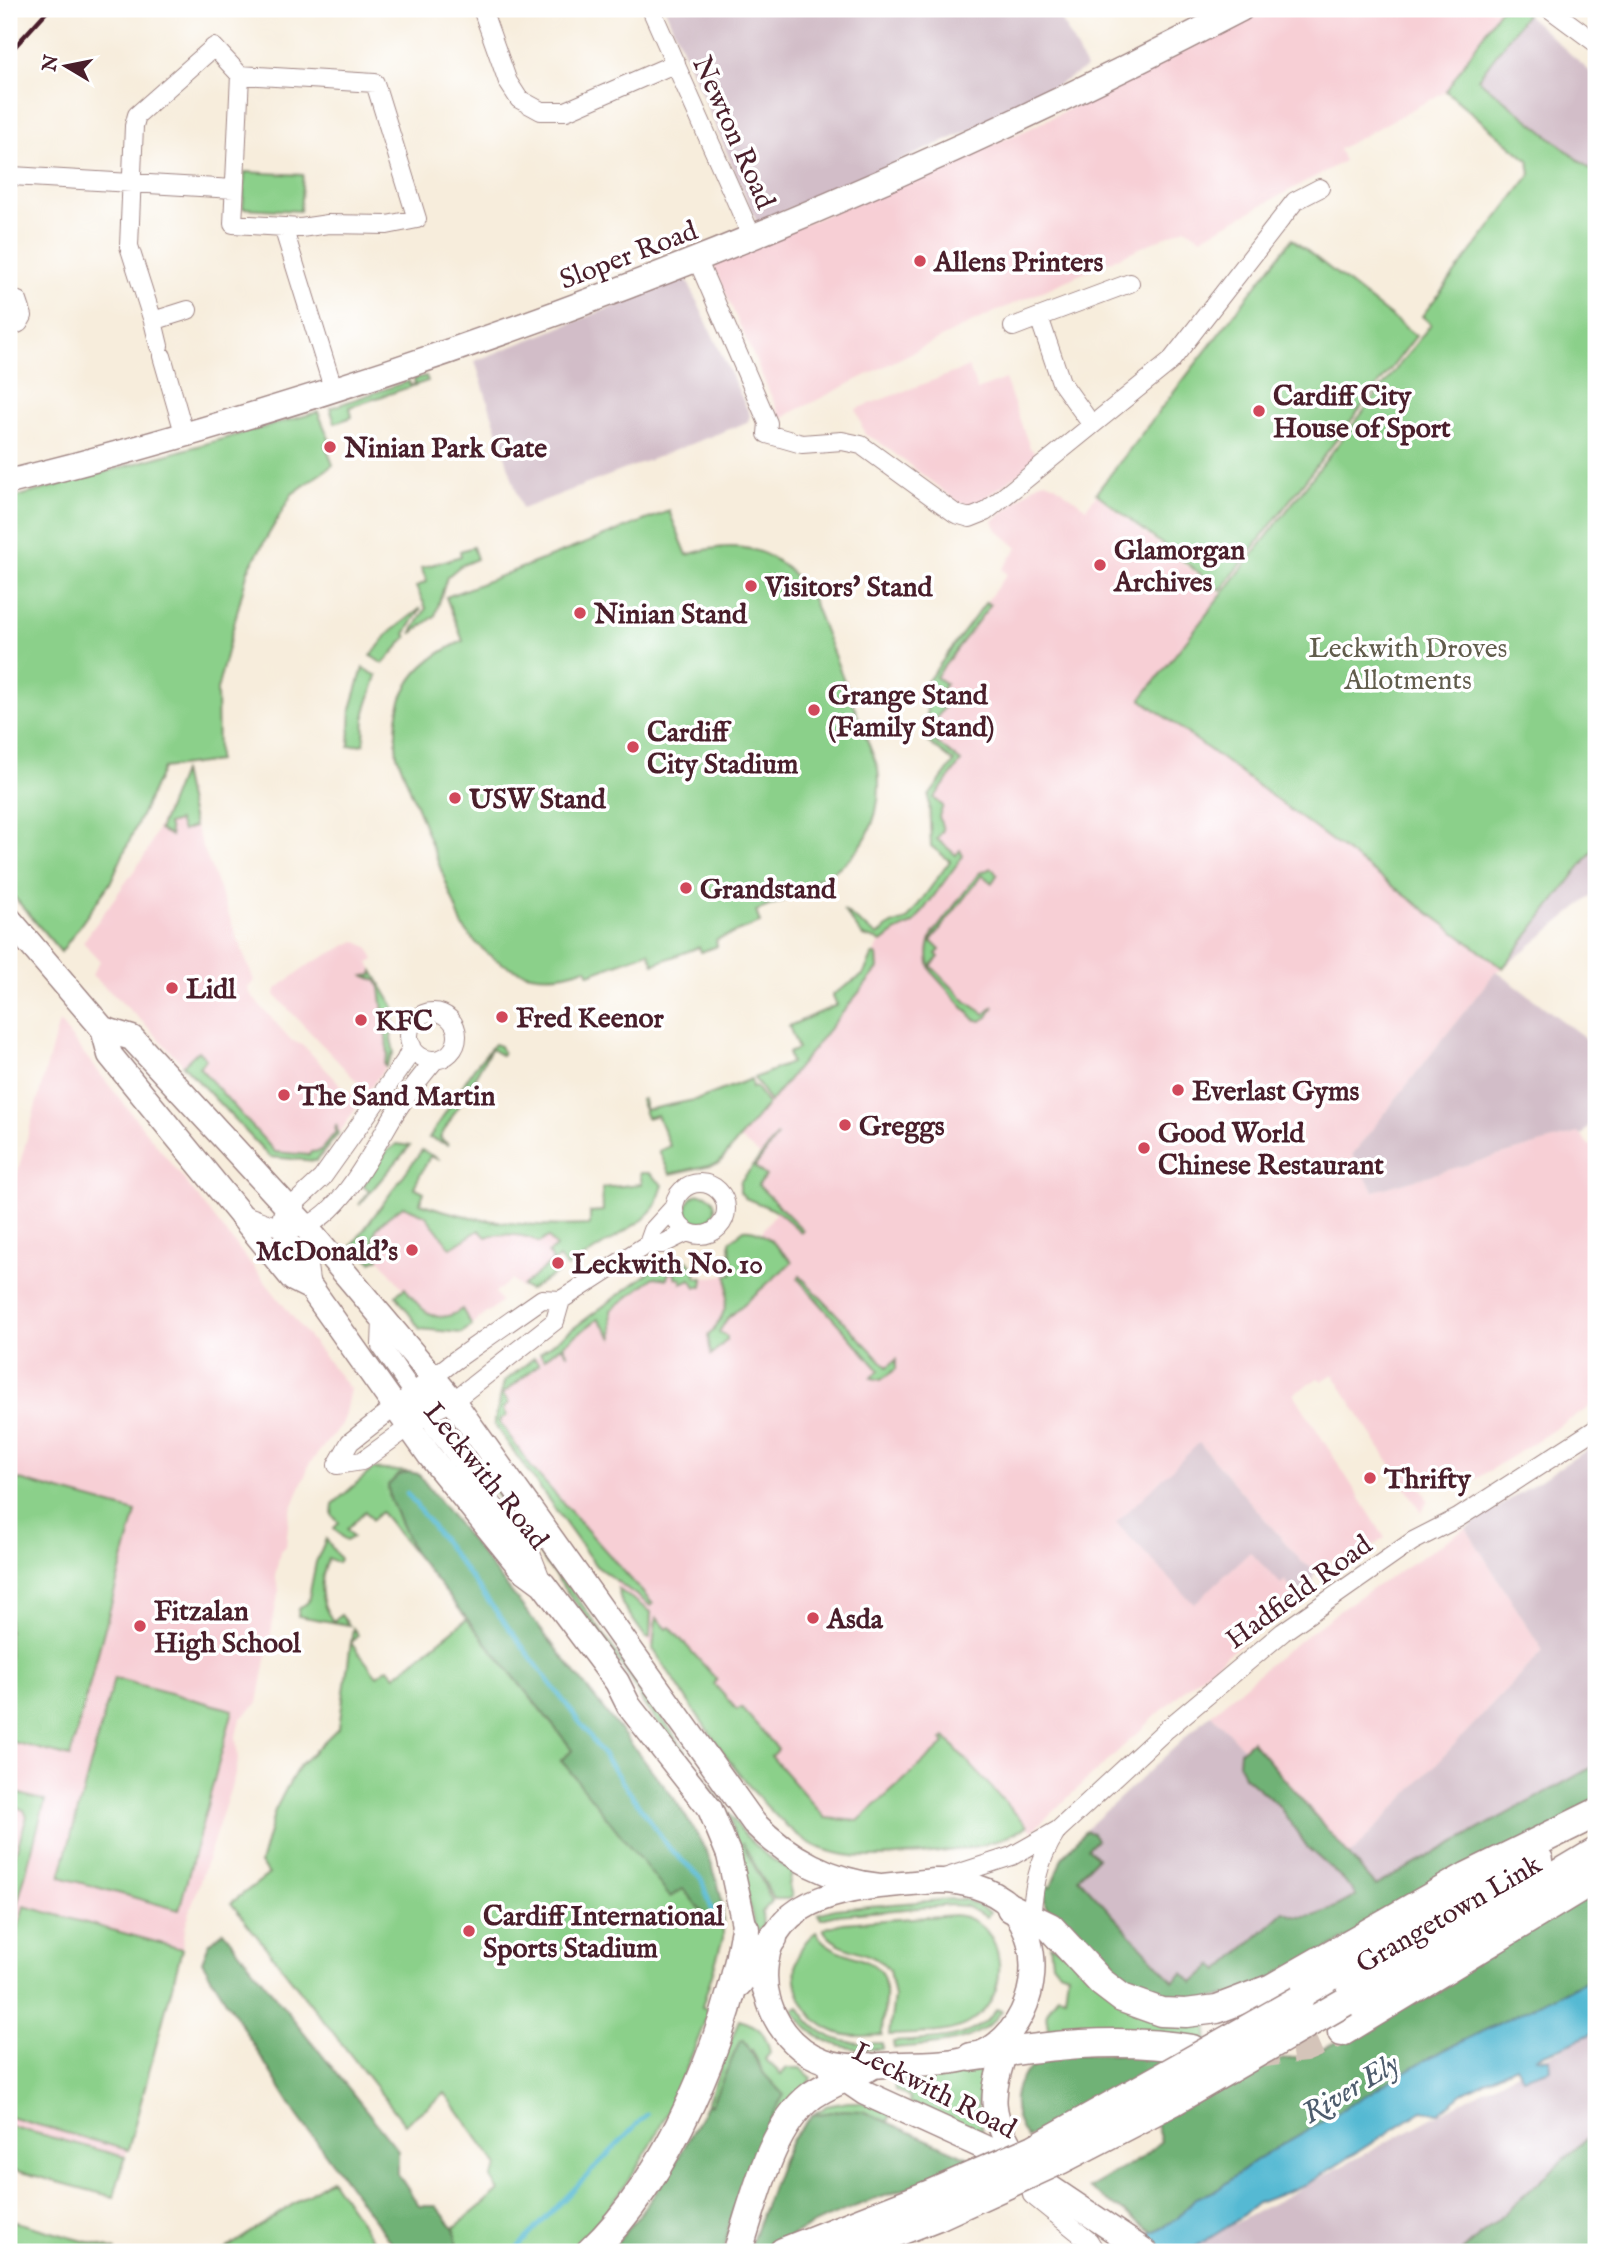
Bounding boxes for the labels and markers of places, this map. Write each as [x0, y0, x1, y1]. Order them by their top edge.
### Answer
place label: Allens Printers [933, 246, 1103, 281]
marker: Allens Printers [912, 253, 928, 269]
place label: Cardiff City House of Sport [1273, 380, 1451, 447]
marker: Cardiff City House of Sport [1251, 403, 1267, 419]
place label: Ninian Park Gate [343, 432, 547, 467]
marker: Ninian Park Gate [322, 439, 338, 455]
place label: Glamorgan Archives [1113, 534, 1245, 601]
marker: Glamorgan Archives [1092, 557, 1108, 573]
place label: Visitors' Stand [764, 571, 933, 606]
marker: Visitors' Stand [743, 578, 759, 594]
place label: Ninian Stand [593, 598, 748, 633]
marker: Ninian Stand [572, 605, 588, 621]
place label: Grange Stand (Family Stand) [828, 679, 994, 746]
marker: Grange Stand (Family Stand) [806, 702, 822, 718]
place label: Cardiff City Stadium [647, 716, 799, 783]
marker: Cardiff City Stadium [625, 739, 641, 755]
place label: USW Stand [469, 783, 607, 818]
marker: USW Stand [447, 790, 463, 806]
place label: Grandstand [700, 873, 837, 908]
marker: Grandstand [678, 880, 694, 896]
place label: Lidl [186, 973, 237, 1008]
marker: Lidl [164, 980, 180, 996]
place label: Fred Keenor [516, 1002, 664, 1037]
place label: KFC [375, 1005, 433, 1040]
marker: Fred Keenor [494, 1009, 510, 1025]
marker: KFC [353, 1012, 369, 1028]
place label: Everlast Gyms [1192, 1075, 1360, 1110]
place label: The Sand Martin [297, 1080, 496, 1115]
marker: Everlast Gyms [1170, 1082, 1186, 1098]
marker: The Sand Martin [276, 1087, 292, 1103]
place label: Greggs [859, 1110, 945, 1145]
marker: Greggs [837, 1117, 853, 1133]
place label: Good World Chinese Restaurant [1158, 1117, 1384, 1184]
marker: Good World Chinese Restaurant [1136, 1140, 1152, 1156]
place label: McDonald's [256, 1235, 398, 1270]
marker: McDonald's [404, 1242, 420, 1258]
place label: Leckwith No. 10 [572, 1248, 763, 1283]
marker: Leckwith No. 10 [550, 1255, 566, 1271]
place label: Thrifty [1383, 1463, 1472, 1498]
marker: Thrifty [1362, 1470, 1378, 1486]
place label: Fitzalan High School [154, 1595, 302, 1662]
place label: Asda [826, 1603, 884, 1638]
marker: Asda [805, 1610, 821, 1626]
marker: Fitzalan High School [132, 1618, 148, 1634]
place label: Cardiff International Sports Stadium [483, 1900, 725, 1967]
marker: Cardiff International Sports Stadium [461, 1923, 477, 1939]

